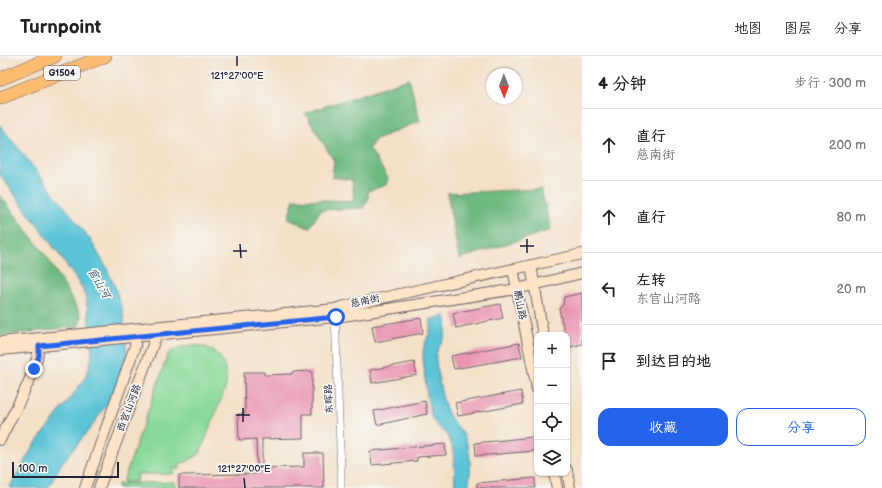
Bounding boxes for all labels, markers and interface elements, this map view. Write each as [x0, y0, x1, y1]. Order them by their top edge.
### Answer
text: Turnpoint [20, 16, 101, 39]
text: 地图 [734, 20, 762, 37]
text: 图层 [784, 20, 812, 37]
text: 分享 [834, 20, 862, 37]
road number: G1504 [44, 66, 80, 80]
north arrow [486, 68, 522, 104]
text: 121°27'00"E [210, 70, 264, 82]
text: 4 分钟 [598, 74, 647, 94]
text: 步行 · 300 m [794, 75, 866, 91]
text: 直行 [636, 127, 666, 146]
icon: ahead [598, 134, 620, 156]
text: 200 m [829, 137, 866, 153]
text: 慈南街 [636, 147, 675, 163]
icon: ahead [598, 206, 620, 228]
text: 直行 [636, 208, 666, 227]
text: 80 m [837, 209, 866, 225]
water label: 官山河 [85, 265, 114, 302]
text: 左转 [636, 271, 666, 290]
icon: left [598, 278, 620, 300]
text: 20 m [836, 281, 866, 297]
street label: 鹏山路 [511, 289, 529, 321]
text: 东官山河路 [636, 291, 701, 307]
street label: 慈南街 [349, 292, 381, 310]
route start [327, 308, 345, 326]
map controls [534, 332, 570, 476]
button: + [534, 332, 570, 368]
icon: arrive [598, 350, 620, 372]
text: 到达目的地 [636, 352, 711, 371]
route end [25, 360, 43, 378]
button: − [534, 368, 570, 404]
street label: 西官山河路 [114, 383, 144, 433]
street label: 东晖路 [322, 384, 336, 414]
button: locate [534, 404, 570, 440]
button: 收藏 [598, 408, 728, 446]
button: 分享 [736, 408, 866, 446]
button: layers [534, 440, 570, 476]
scale bar [12, 460, 119, 479]
text: 100 m [18, 462, 47, 475]
text: 121°27'00"E [217, 463, 271, 475]

